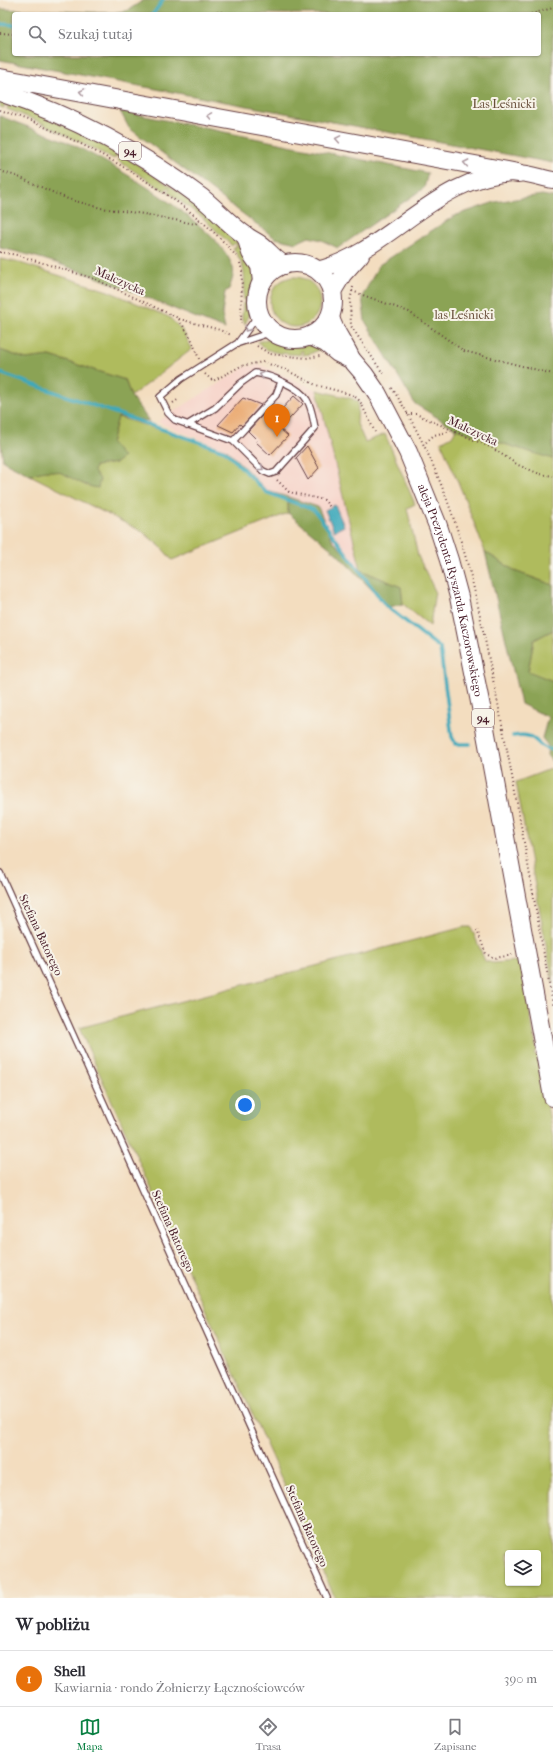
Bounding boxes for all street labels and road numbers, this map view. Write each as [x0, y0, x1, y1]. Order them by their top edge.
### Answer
road number: 94 [119, 142, 141, 160]
street label: Malczycka [93, 264, 148, 298]
street label: Malczycka [446, 413, 501, 449]
street label: aleja Prezydenta Ryszarda Kaczorowskiego [415, 482, 486, 698]
road number: 94 [472, 709, 494, 727]
street label: Stefana Batorego [16, 892, 66, 978]
street label: Stefana Batorego [149, 1188, 197, 1274]
street label: Stefana Batorego [283, 1483, 331, 1569]

